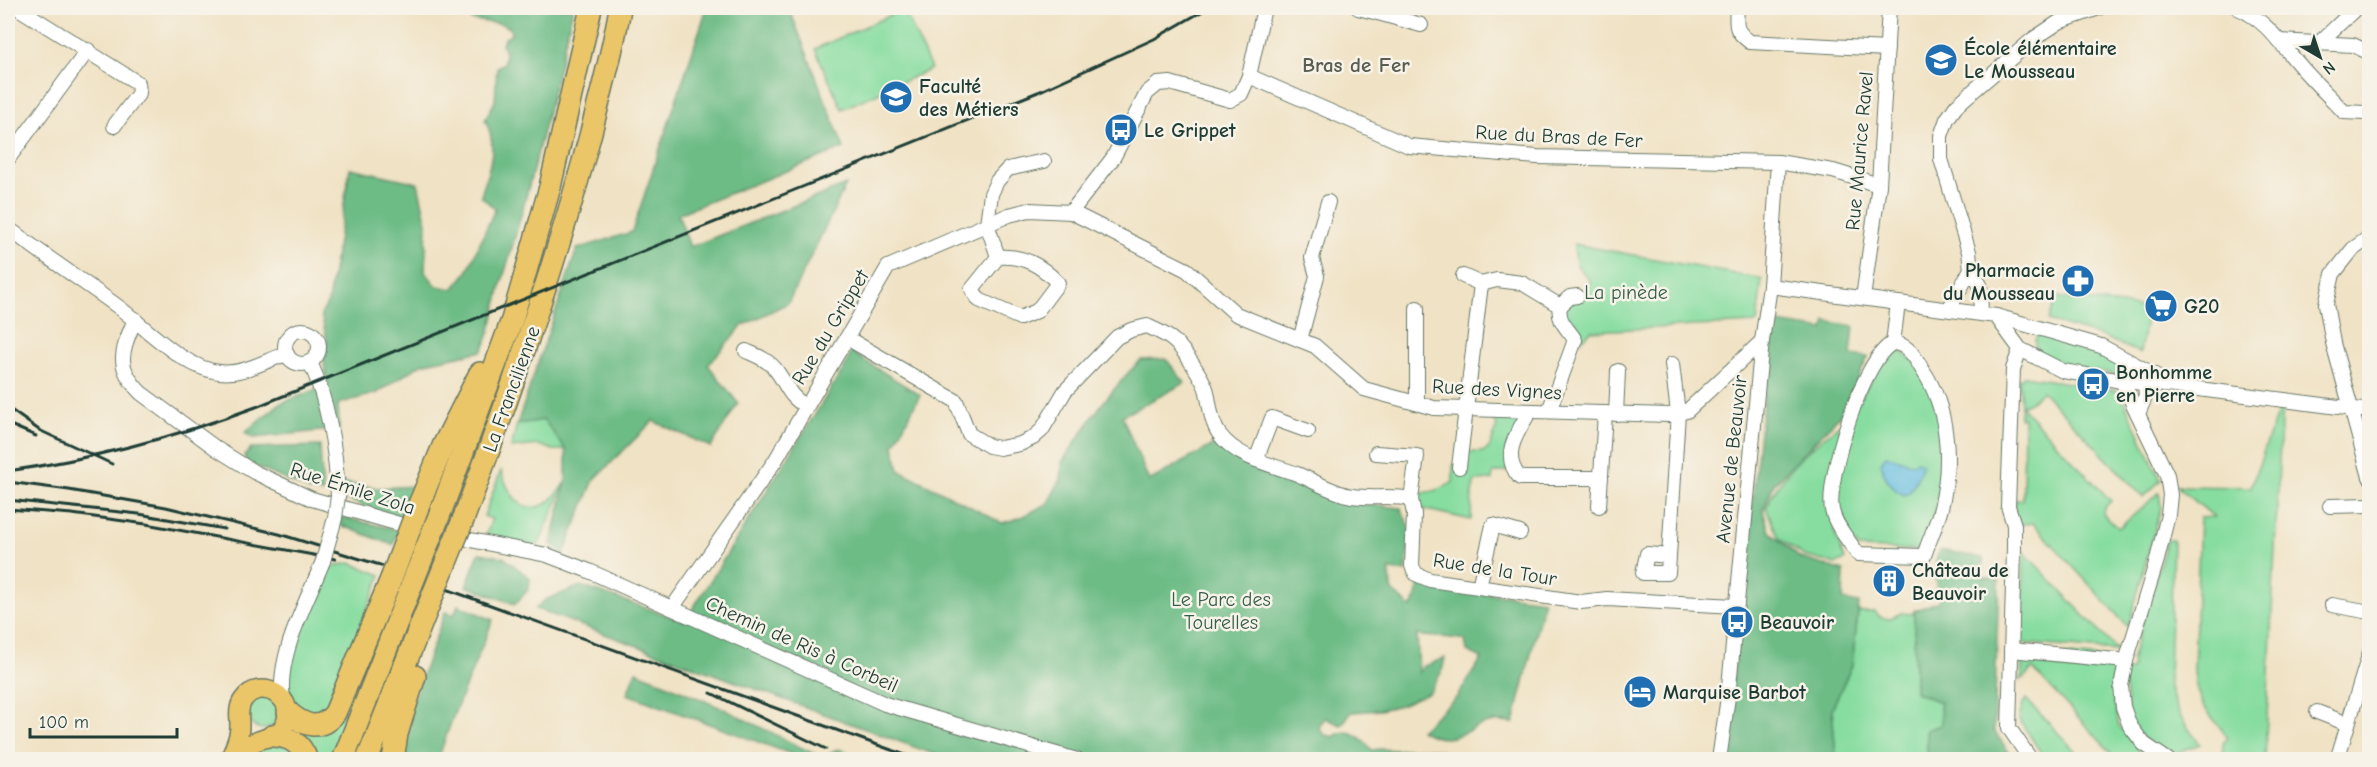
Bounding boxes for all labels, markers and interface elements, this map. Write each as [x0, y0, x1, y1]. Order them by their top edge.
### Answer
north arrow [2290, 27, 2350, 87]
place label: École élémentaire Le Mousseau [1964, 36, 2117, 83]
school or university icon: École élémentaire Le Mousseau [1923, 42, 1959, 78]
district label: Bras de Fer [1302, 53, 1410, 77]
text: N [2319, 58, 2339, 78]
street label: Rue Maurice Ravel [1841, 71, 1878, 231]
place label: Faculté des Métiers [919, 75, 1019, 121]
school or university icon: Faculté des Métiers [878, 79, 914, 115]
bus stop icon: Le Grippet [1103, 112, 1139, 148]
place label: Le Grippet [1144, 119, 1236, 142]
street label: Rue du Bras de Fer [1475, 121, 1643, 152]
place label: Pharmacie du Mousseau [1943, 259, 2055, 305]
pharmacy icon: Pharmacie du Mousseau [2060, 263, 2096, 299]
street label: Rue du Grippet [787, 264, 874, 389]
park label: La pinède [1584, 281, 1668, 304]
supermarket icon: G20 [2143, 288, 2179, 324]
place label: G20 [2184, 295, 2220, 318]
street label: La Francilienne [478, 323, 545, 455]
place label: Bonhomme en Pierre [2116, 361, 2212, 407]
bus stop icon: Bonhomme en Pierre [2075, 366, 2111, 402]
street label: Avenue de Beauvoir [1711, 374, 1752, 544]
street label: Rue des Vignes [1432, 375, 1562, 404]
street label: Rue Émile Zola [287, 457, 418, 519]
street label: Rue de la Tour [1431, 548, 1558, 591]
place label: Château de Beauvoir [1912, 559, 2009, 605]
building icon: Château de Beauvoir [1871, 563, 1907, 599]
park label: Le Parc des Tourelles [1171, 588, 1271, 634]
street label: Chemin de Ris à Corbeil [702, 592, 902, 697]
bus stop icon: Beauvoir [1719, 604, 1755, 640]
place label: Beauvoir [1760, 611, 1834, 634]
hotel icon: Marquise Barbot [1622, 674, 1658, 710]
place label: Marquise Barbot [1663, 681, 1806, 704]
scale bar [30, 701, 177, 739]
text: 100 m [39, 712, 89, 733]

